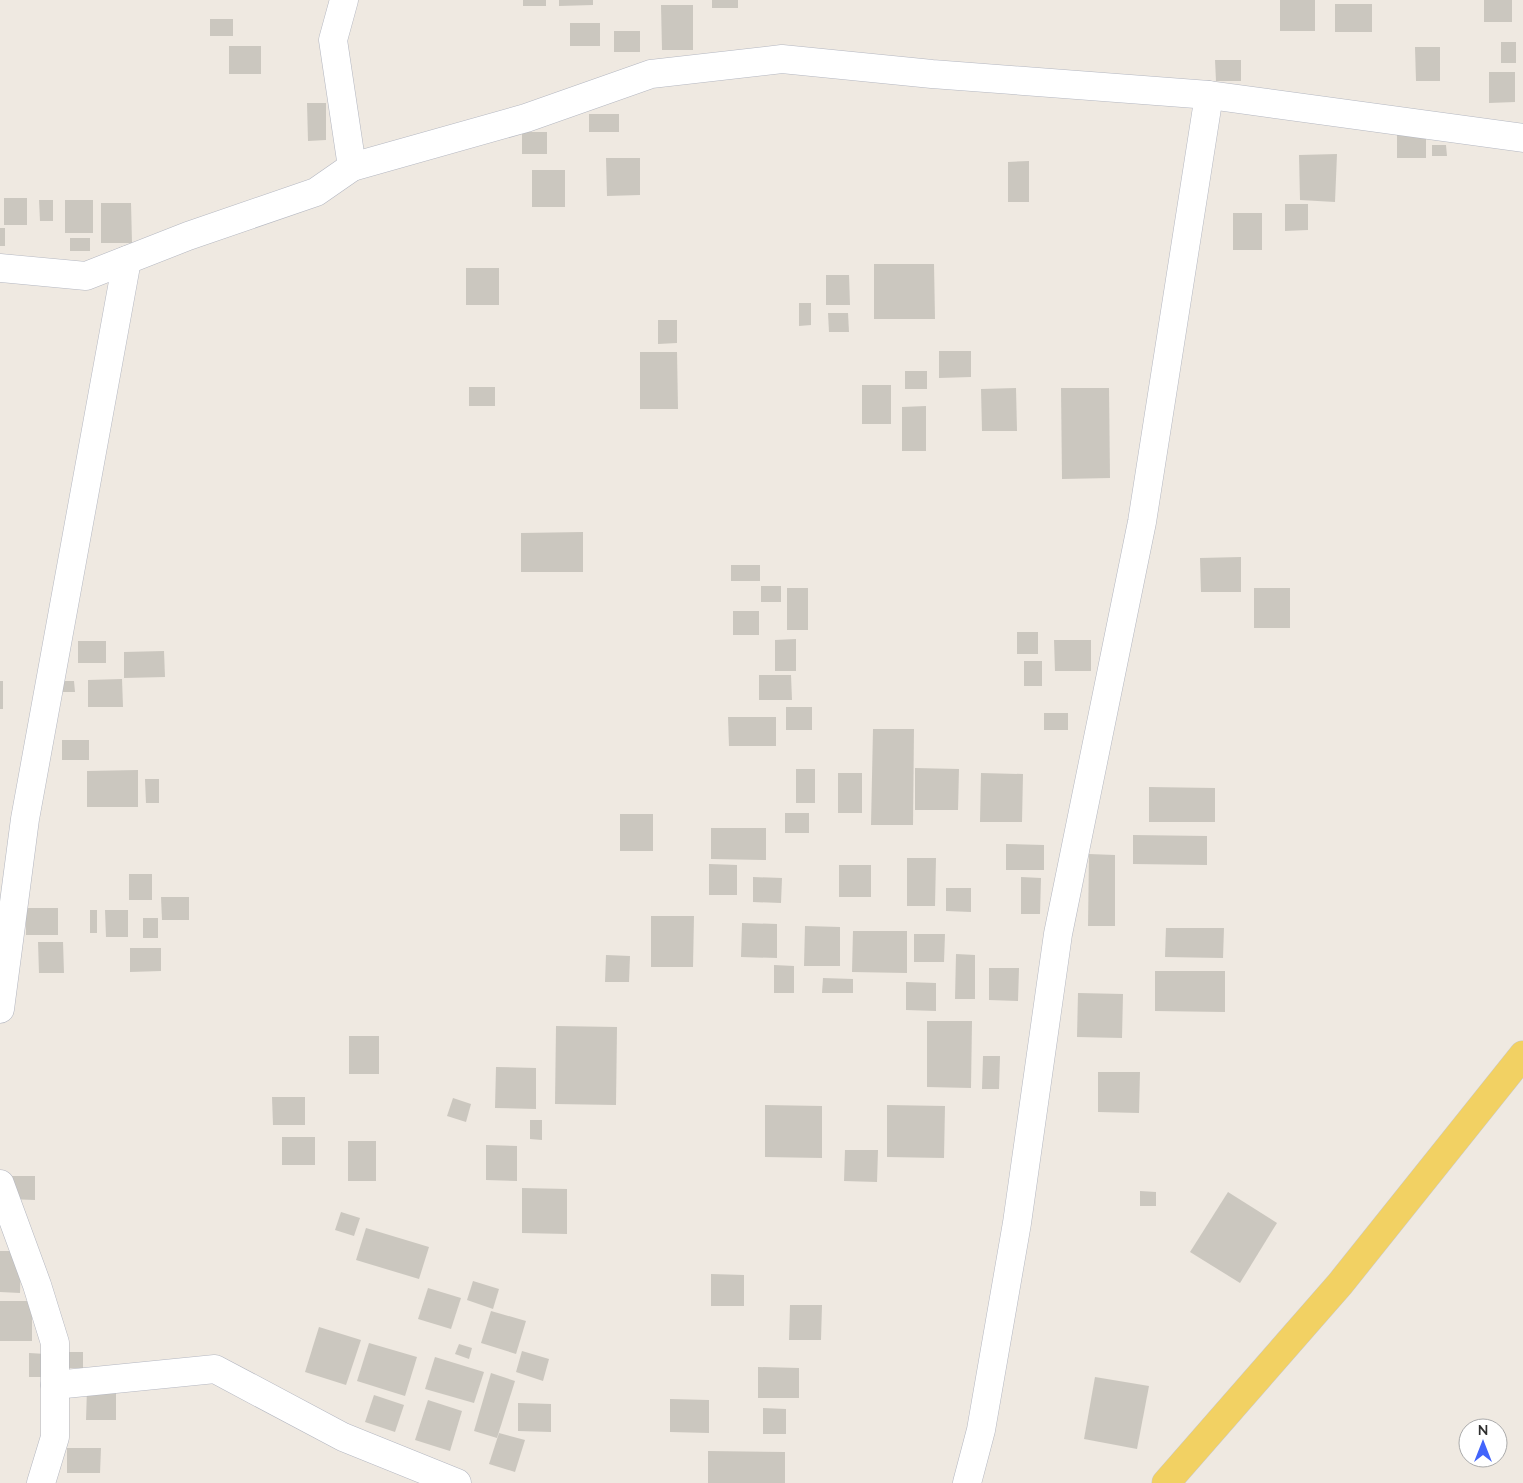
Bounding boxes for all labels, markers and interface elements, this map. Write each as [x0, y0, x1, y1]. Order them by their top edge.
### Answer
north arrow [1458, 1418, 1508, 1468]
text: N [1478, 1421, 1488, 1439]

